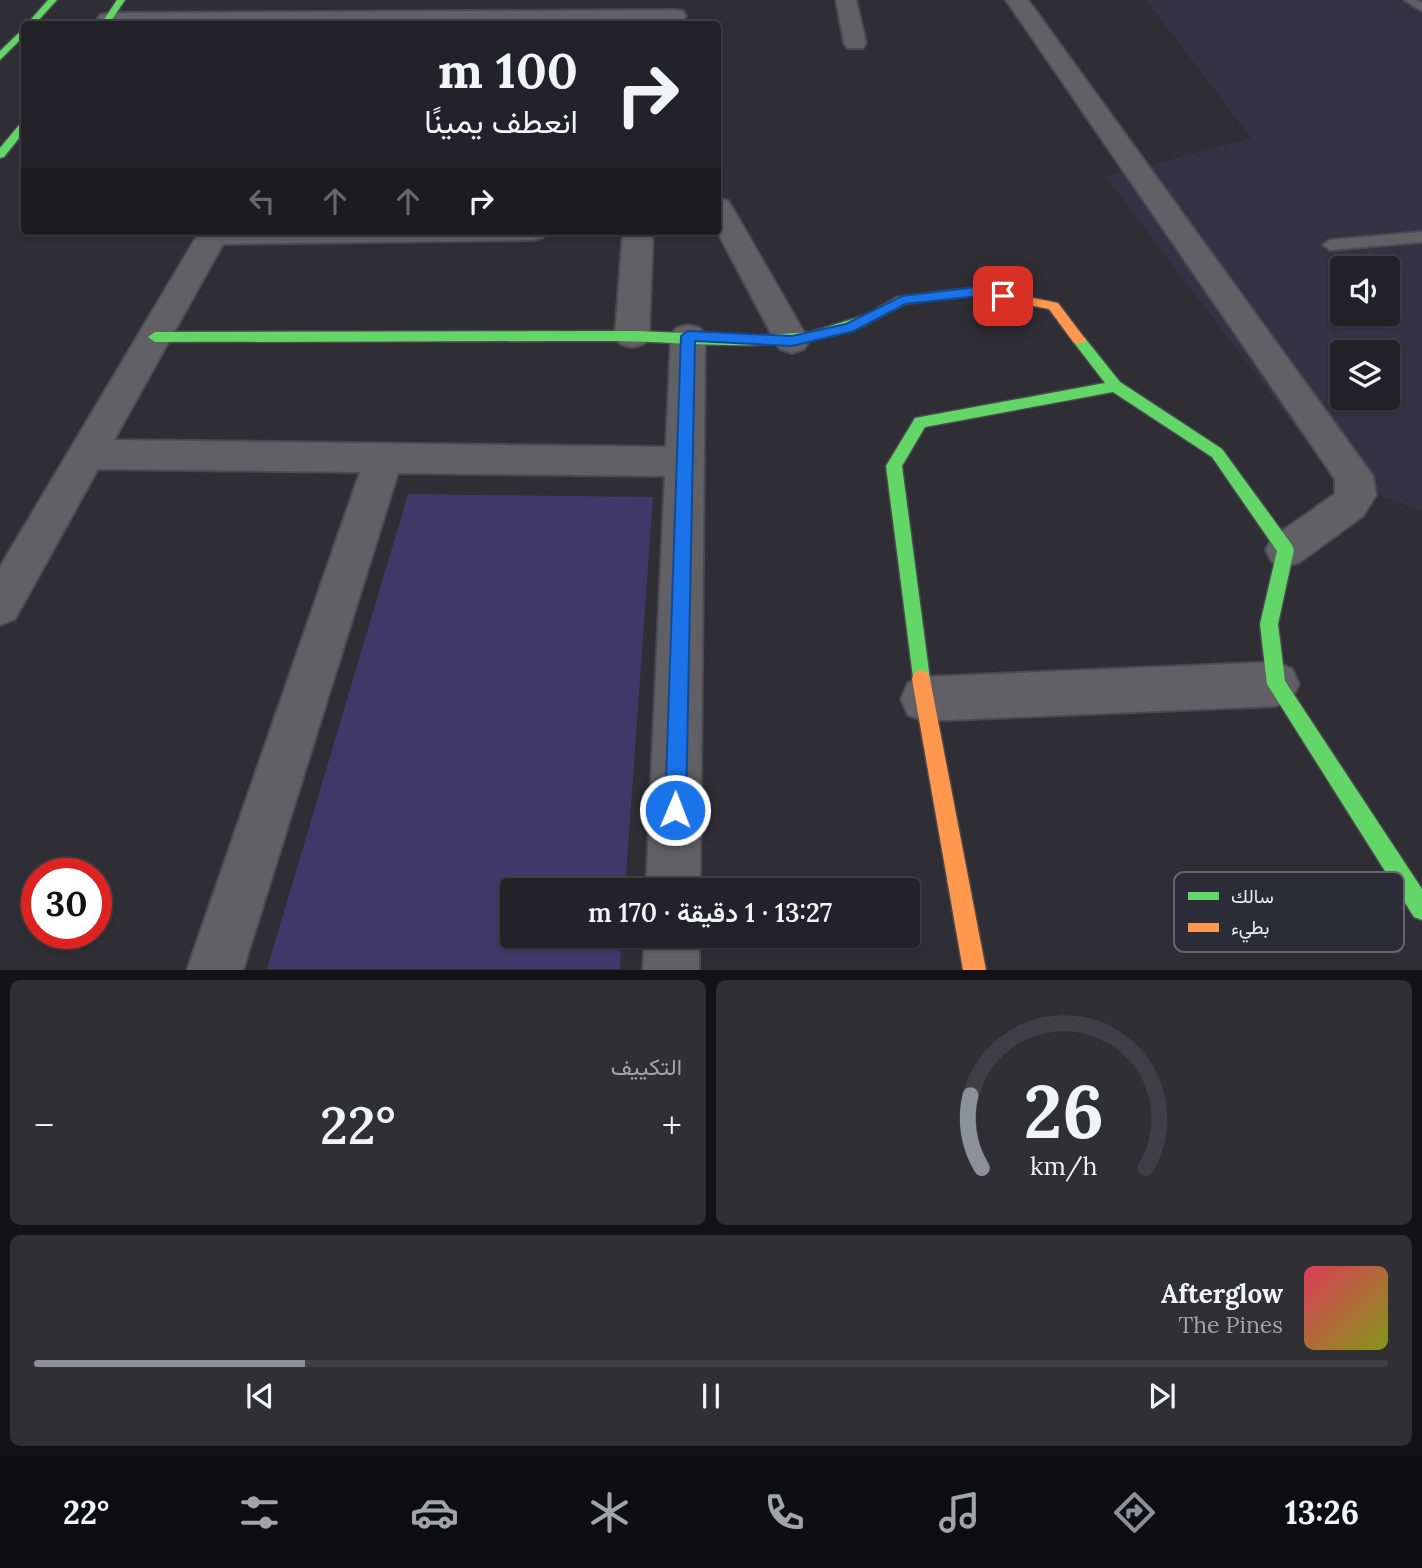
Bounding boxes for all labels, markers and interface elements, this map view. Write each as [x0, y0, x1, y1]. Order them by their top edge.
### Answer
text: 100 m [438, 39, 578, 101]
icon: right [602, 49, 693, 140]
text: انعطف يمينًا [424, 101, 578, 142]
icon: left [243, 182, 281, 220]
icon: ahead [316, 182, 354, 220]
icon: ahead [389, 182, 427, 220]
icon: right [462, 182, 500, 220]
map controls [1330, 256, 1400, 410]
button: sound [1330, 256, 1400, 326]
pin [973, 266, 1033, 326]
icon: arrive [984, 277, 1022, 315]
button: layers [1330, 340, 1400, 410]
position arrow [638, 773, 712, 847]
speed limit sign: 30 [21, 858, 112, 949]
legend [1174, 872, 1404, 952]
text: سالك [1231, 884, 1274, 908]
text: 13:27 · 1 دقيقة · 170 m [588, 896, 832, 929]
text: بطيء [1231, 915, 1269, 943]
text: التكييف [611, 1052, 682, 1081]
text: 26 [1024, 1066, 1104, 1159]
text: 22° [320, 1092, 396, 1158]
text: − [34, 1101, 54, 1149]
text: + [662, 1101, 682, 1149]
text: km/h [1030, 1150, 1098, 1182]
text: Afterglow [1161, 1277, 1283, 1310]
text: The Pines [1179, 1310, 1283, 1339]
icon: previous [241, 1377, 279, 1415]
icon: pause [692, 1377, 730, 1415]
icon: next [1143, 1377, 1181, 1415]
icon: filters [235, 1488, 284, 1537]
icon: car [410, 1488, 459, 1537]
icon: climate [585, 1488, 634, 1537]
icon: phone [760, 1488, 809, 1537]
icon: music [935, 1488, 984, 1537]
icon: directions [1110, 1488, 1159, 1537]
text: 22° [63, 1492, 109, 1533]
text: 13:26 [1285, 1492, 1359, 1533]

